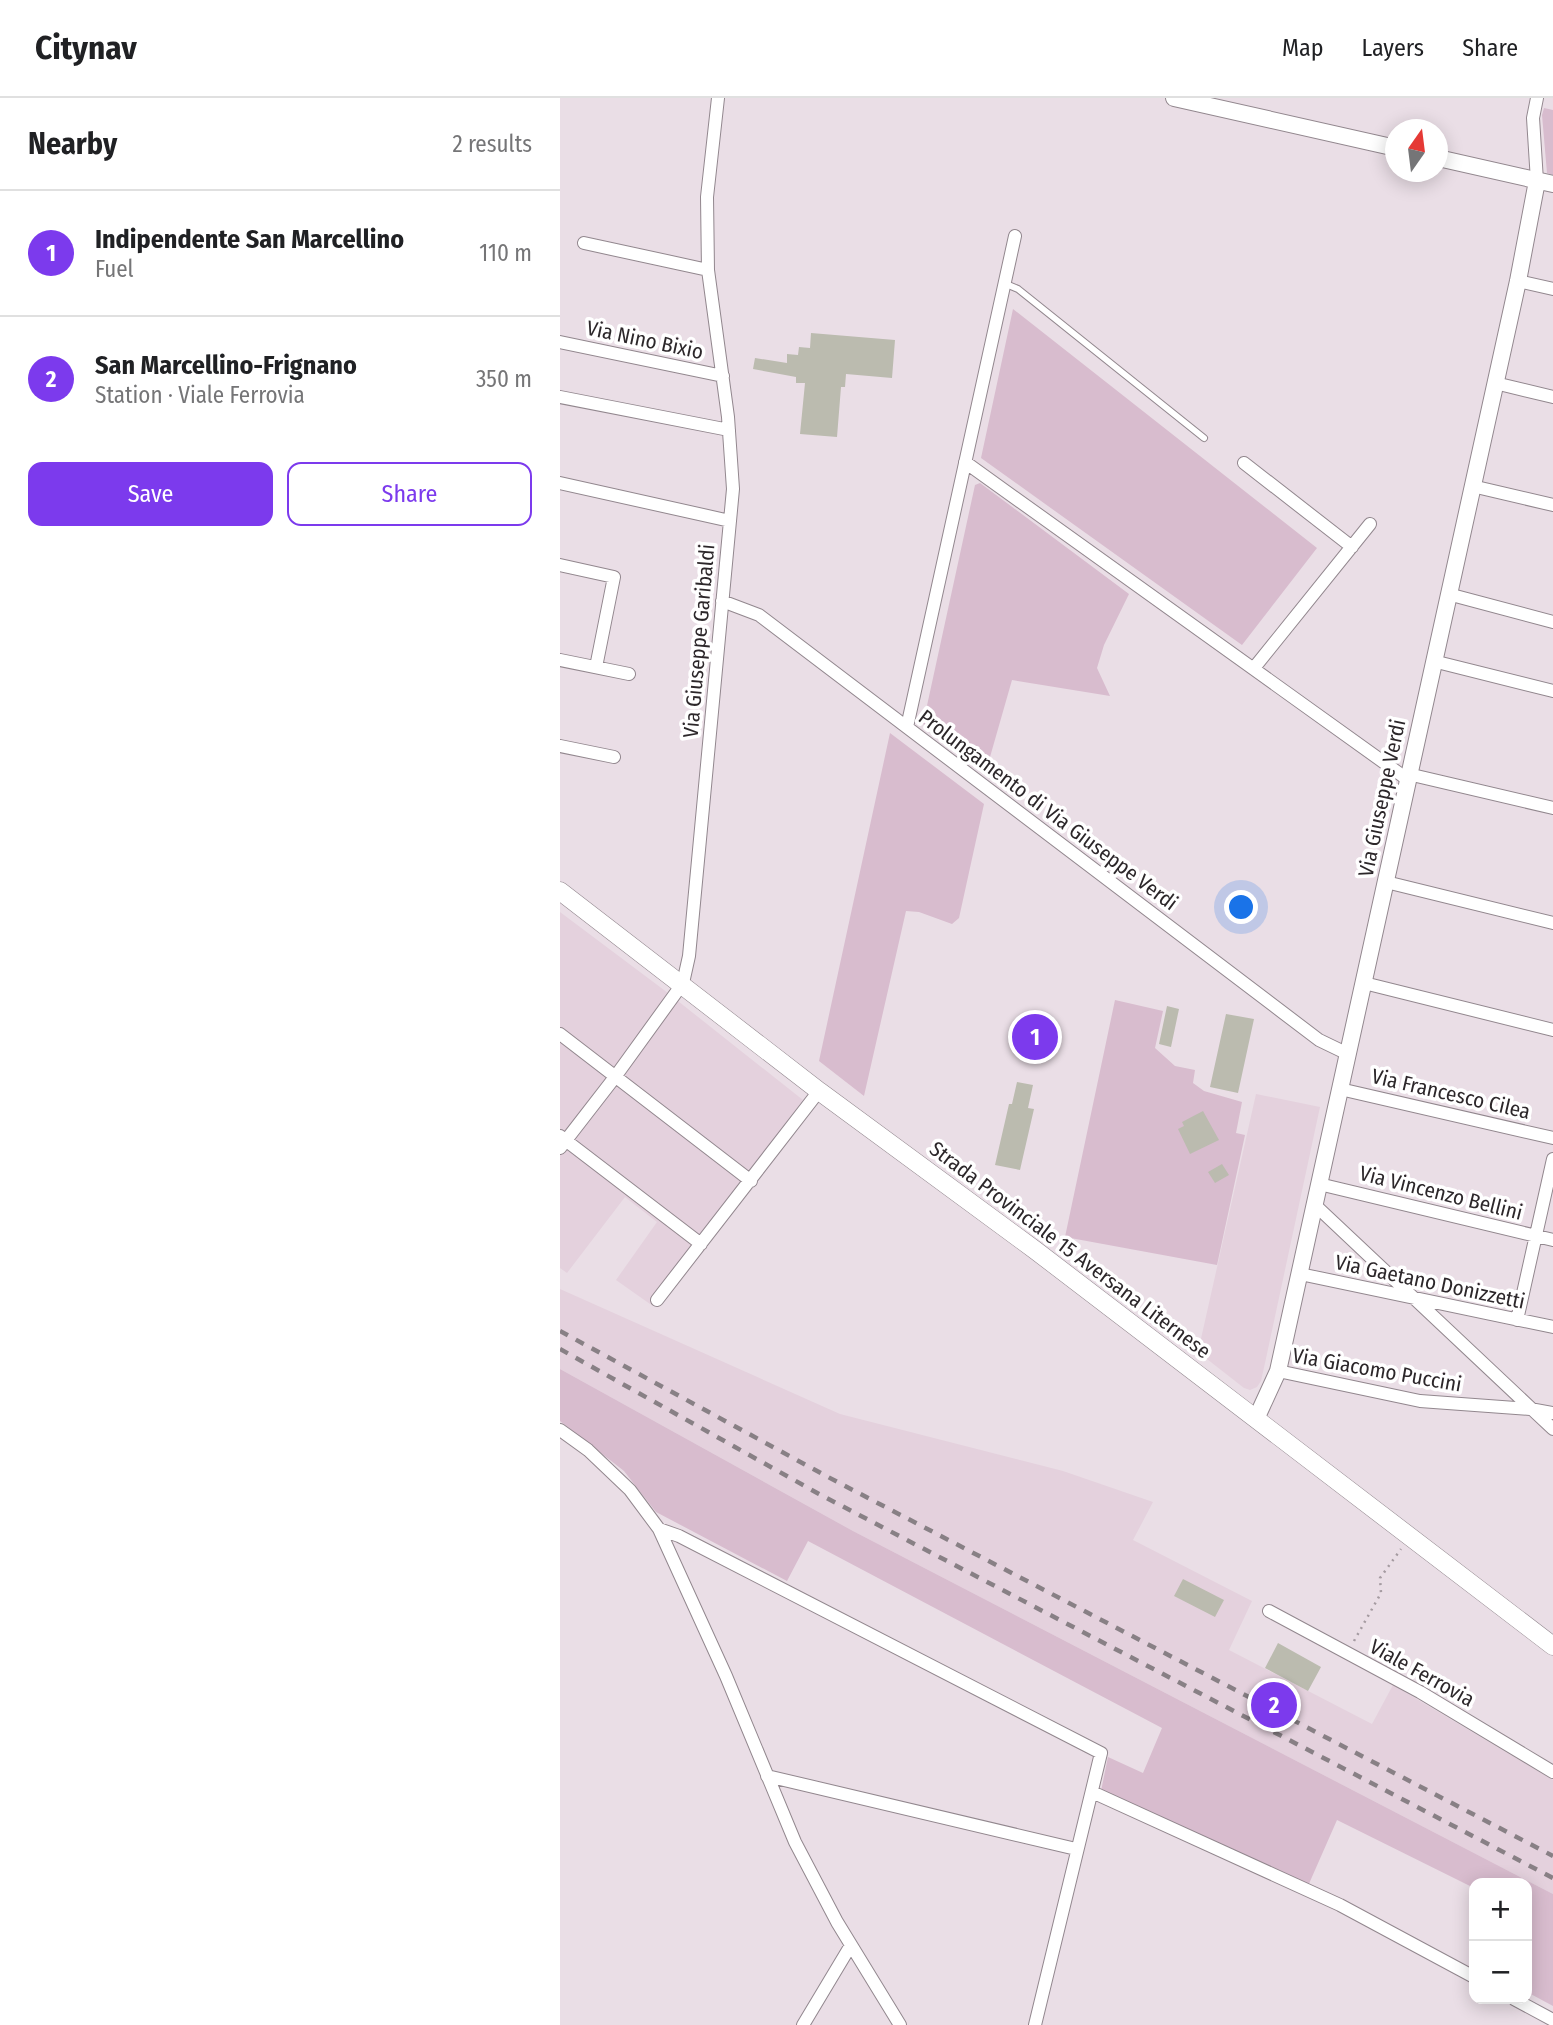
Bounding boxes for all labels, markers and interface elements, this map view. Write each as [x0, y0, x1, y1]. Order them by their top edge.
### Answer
text: Citynav [35, 28, 137, 68]
text: Map [1282, 34, 1324, 62]
text: Layers [1362, 34, 1424, 62]
text: Share [1462, 34, 1518, 62]
north arrow [1385, 119, 1448, 182]
text: Nearby [28, 126, 117, 162]
text: 2 results [452, 130, 532, 158]
text: Indipendente San Marcellino [95, 224, 404, 255]
text: 1 [46, 239, 56, 267]
text: 110 m [479, 239, 532, 267]
text: Fuel [95, 255, 134, 283]
street label: Via Nino Bixio [584, 315, 706, 365]
text: San Marcellino-Frignano [95, 350, 357, 381]
text: 2 [46, 365, 56, 393]
text: 350 m [476, 365, 532, 393]
text: Station · Viale Ferrovia [95, 381, 305, 409]
button: Save [28, 462, 273, 526]
button: Share [287, 462, 532, 526]
street label: Via Giuseppe Garibaldi [678, 543, 720, 739]
street label: Prolungamento di Via Giuseppe Verdi [913, 704, 1183, 916]
street label: Via Giuseppe Verdi [1353, 717, 1411, 879]
your location [1224, 890, 1258, 924]
pin: 1 [1012, 1011, 1058, 1063]
street label: Via Francesco Cilea [1369, 1063, 1533, 1125]
street label: Strada Provinciale 15 Aversana Liternese [924, 1136, 1216, 1364]
street label: Via Vincenzo Bellini [1357, 1160, 1525, 1226]
street label: Via Gaetano Donizzetti [1333, 1249, 1527, 1315]
street label: Via Giacomo Puccini [1290, 1342, 1464, 1398]
street label: Viale Ferrovia [1365, 1634, 1479, 1712]
pin: 2 [1251, 1679, 1297, 1731]
map controls [1469, 1878, 1532, 2004]
button: + [1469, 1878, 1532, 1941]
button: − [1469, 1941, 1532, 2004]

